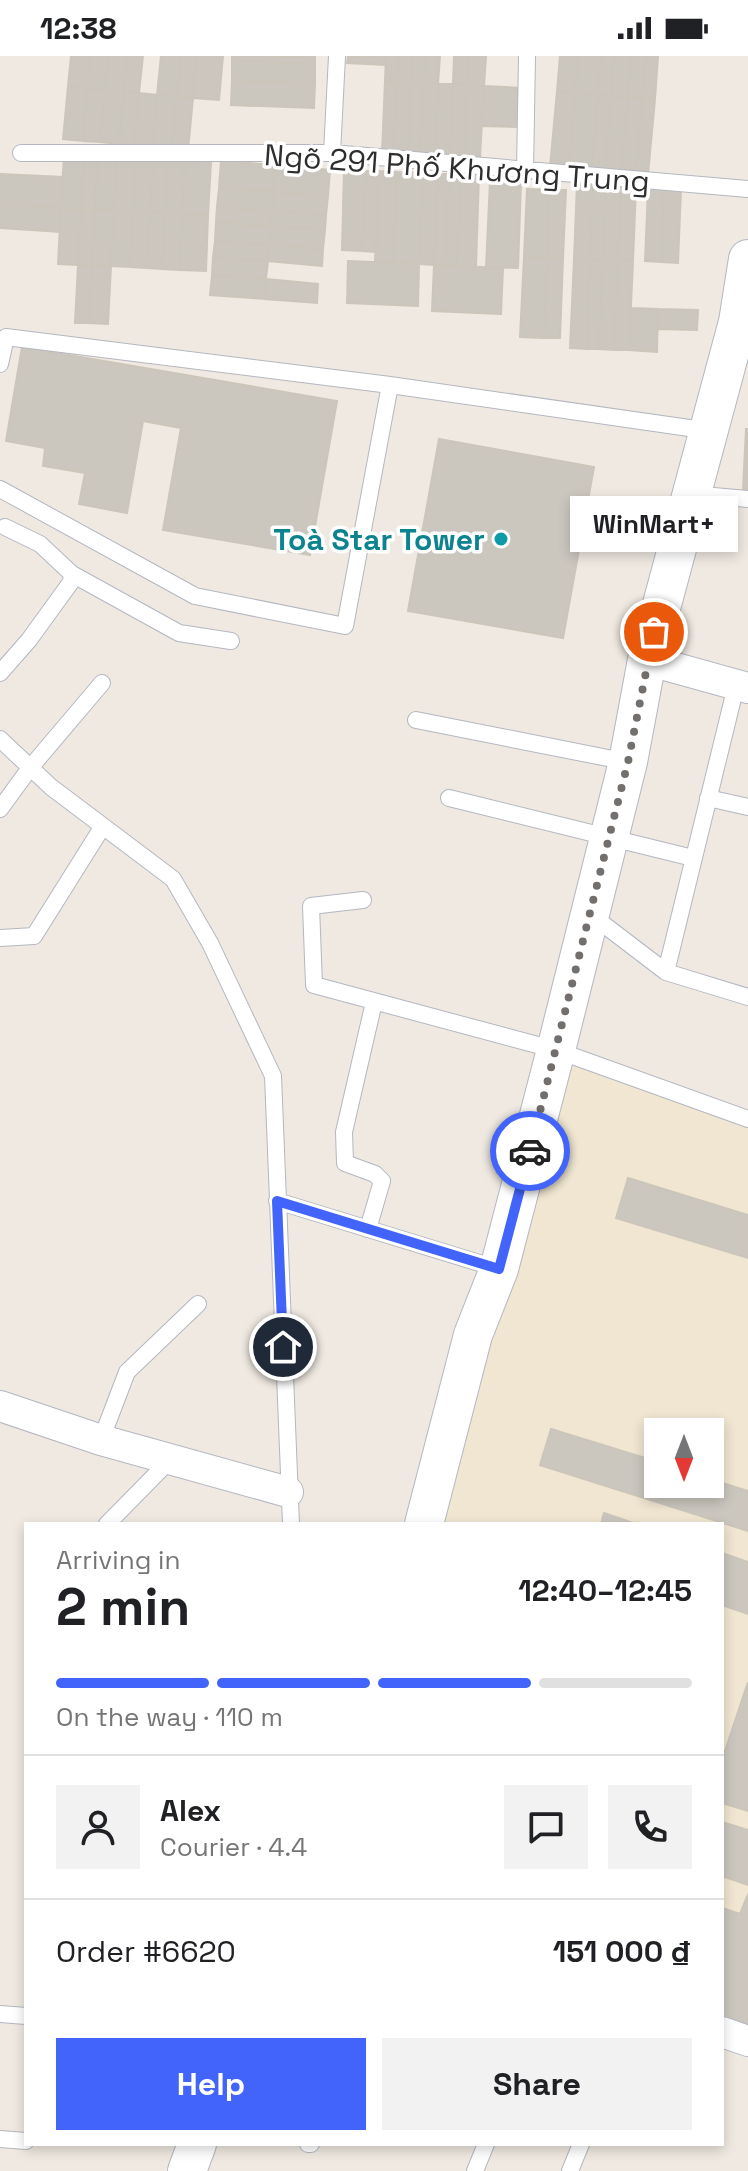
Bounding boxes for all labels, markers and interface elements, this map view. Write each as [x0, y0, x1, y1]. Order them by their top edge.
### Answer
text: 12:38 [40, 9, 117, 48]
street label: Ngõ 291 Phố Khương Trung [263, 135, 651, 201]
callout: WinMart+ [570, 496, 738, 552]
text: WinMart+ [593, 507, 715, 541]
place label: Toà Star Tower [273, 520, 485, 559]
marker: Toà Star Tower [492, 530, 510, 548]
pin [620, 598, 688, 666]
icon: bag [632, 610, 676, 654]
courier [490, 1111, 570, 1191]
icon: car [508, 1129, 552, 1173]
pin [249, 1313, 317, 1381]
icon: home [261, 1325, 305, 1369]
north arrow [644, 1418, 724, 1498]
map controls [644, 1418, 724, 1498]
text: Arriving in [56, 1543, 180, 1577]
text: 12:40–12:45 [518, 1571, 692, 1610]
text: 2 min [56, 1574, 190, 1640]
text: On the way · 110 m [56, 1700, 283, 1734]
button: person [56, 1785, 140, 1869]
button: chat [504, 1785, 588, 1869]
button: phone [608, 1785, 692, 1869]
text: Alex [160, 1791, 221, 1830]
text: Courier · 4.4 [160, 1830, 307, 1864]
text: Order #6620 [56, 1932, 236, 1971]
text: 151 000 ₫ [553, 1932, 692, 1971]
button: Help [56, 2038, 366, 2130]
button: Share [382, 2038, 692, 2130]

